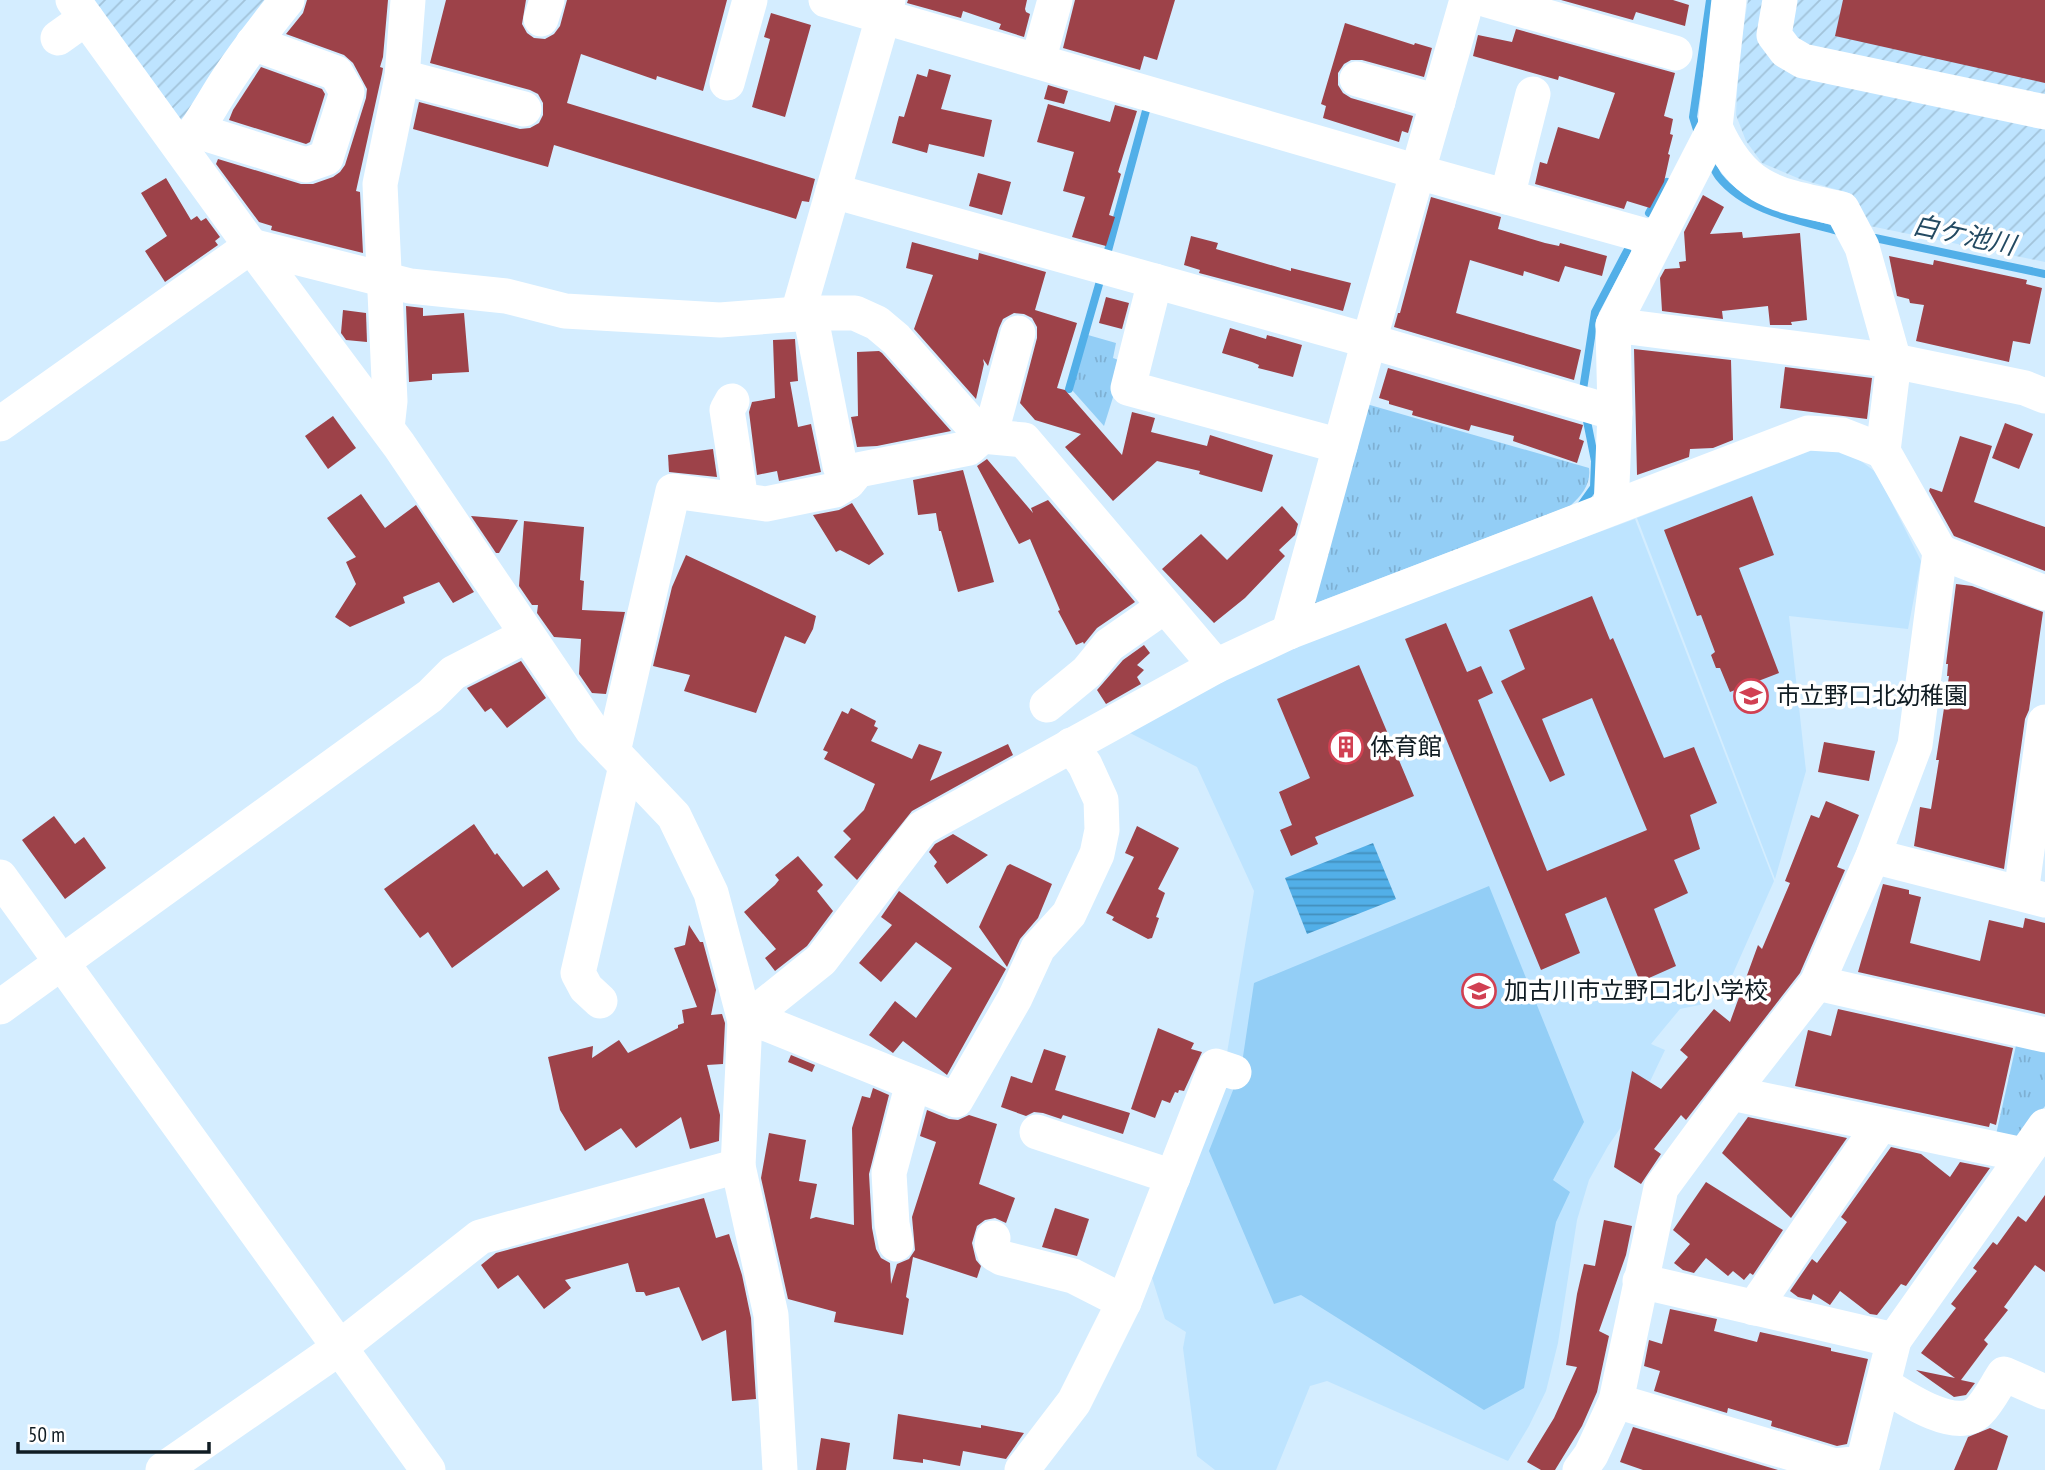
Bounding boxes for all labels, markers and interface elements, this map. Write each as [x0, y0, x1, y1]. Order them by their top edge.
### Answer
water label: 白ケ池川 [1910, 208, 2021, 262]
school or university icon: 市立野口北幼稚園 [1732, 677, 1770, 715]
place label: 市立野口北幼稚園 [1776, 680, 1968, 711]
building icon: 体育館 [1327, 728, 1365, 766]
place label: 体育館 [1370, 731, 1442, 762]
school or university icon: 加古川市立野口北小学校 [1460, 972, 1498, 1010]
place label: 加古川市立野口北小学校 [1504, 975, 1768, 1006]
scale bar [18, 1410, 208, 1454]
text: 50 m [28, 1421, 65, 1448]

